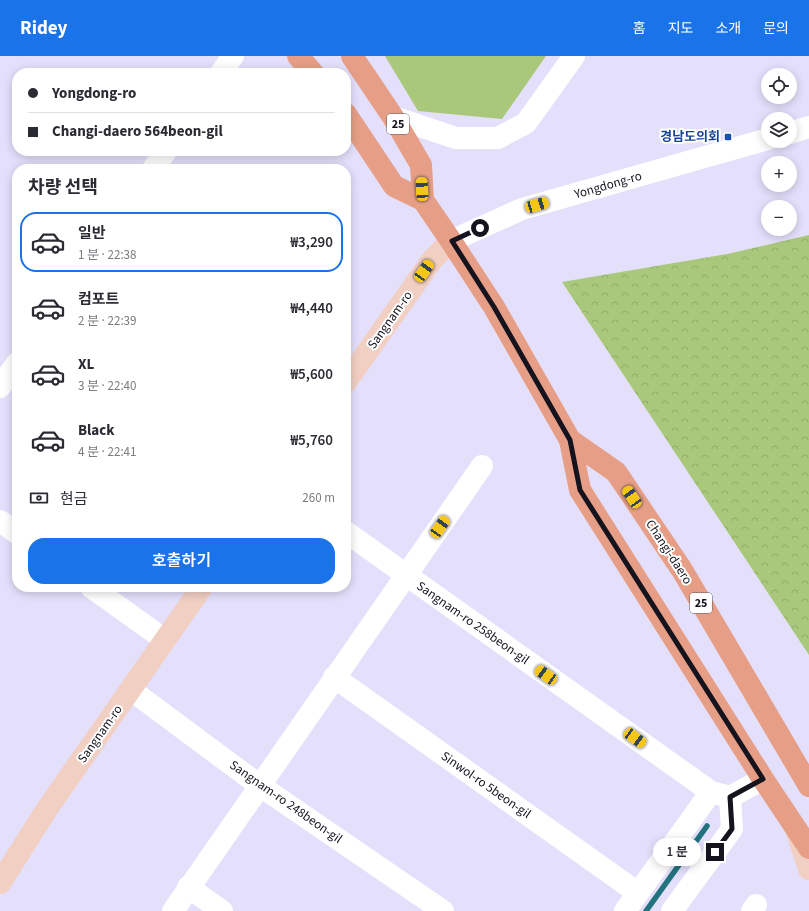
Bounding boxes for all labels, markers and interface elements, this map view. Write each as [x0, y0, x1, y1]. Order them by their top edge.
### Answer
text: Ridey [20, 15, 67, 42]
text: 홈 [633, 19, 646, 39]
text: 지도 [668, 19, 693, 39]
text: 소개 [715, 19, 741, 39]
text: 문의 [763, 19, 789, 39]
map controls [761, 68, 797, 236]
button: locate [761, 68, 797, 104]
text: Yongdong-ro [52, 83, 136, 104]
button: layers [761, 112, 797, 148]
road number: 25 [387, 114, 409, 134]
text: Changi-daero 564beon-gil [52, 121, 223, 142]
place label: 경남도의회 [660, 128, 720, 146]
marker: 경남도의회 [723, 132, 733, 142]
button: + [761, 156, 797, 192]
street label: Yongdong-ro [571, 167, 644, 204]
text: 차량 선택 [28, 175, 98, 200]
car [415, 177, 429, 201]
car [524, 196, 550, 214]
button: − [761, 200, 797, 236]
route start [471, 219, 489, 237]
text: 일반 [78, 223, 106, 244]
icon: car [30, 224, 66, 260]
text: ₩3,290 [290, 232, 333, 253]
text: 1 분 · 22:38 [78, 246, 137, 264]
car [412, 258, 436, 284]
street label: Sangnam-ro [363, 287, 417, 353]
text: 컴포트 [78, 289, 119, 310]
icon: car [30, 290, 66, 326]
text: ₩4,440 [290, 298, 333, 319]
text: 2 분 · 22:39 [78, 312, 137, 330]
text: XL [78, 354, 94, 375]
icon: car [30, 356, 66, 392]
text: ₩5,600 [290, 364, 333, 385]
text: 3 분 · 22:40 [78, 377, 137, 395]
text: Black [78, 420, 115, 441]
icon: car [30, 422, 66, 458]
text: ₩5,760 [290, 430, 333, 451]
text: 4 분 · 22:41 [78, 443, 137, 461]
car [620, 484, 644, 510]
icon: cash [28, 487, 50, 509]
text: 현금 [60, 489, 88, 510]
text: 260 m [302, 489, 335, 507]
car [428, 514, 452, 540]
street label: Changi-daero [641, 516, 697, 588]
button: 호출하기 [28, 538, 335, 584]
street label: Sangnam-ro 258beon-gil [413, 577, 533, 669]
road number: 25 [690, 593, 712, 613]
car [533, 663, 559, 687]
street label: Sangnam-ro [73, 701, 127, 767]
car [622, 726, 648, 750]
street label: Sinwol-ro 5beon-gil [437, 747, 535, 823]
street label: Sangnam-ro 248beon-gil [226, 756, 346, 848]
callout: 1 분 [653, 838, 701, 866]
text: 1 분 [666, 843, 688, 861]
route end [706, 843, 724, 861]

